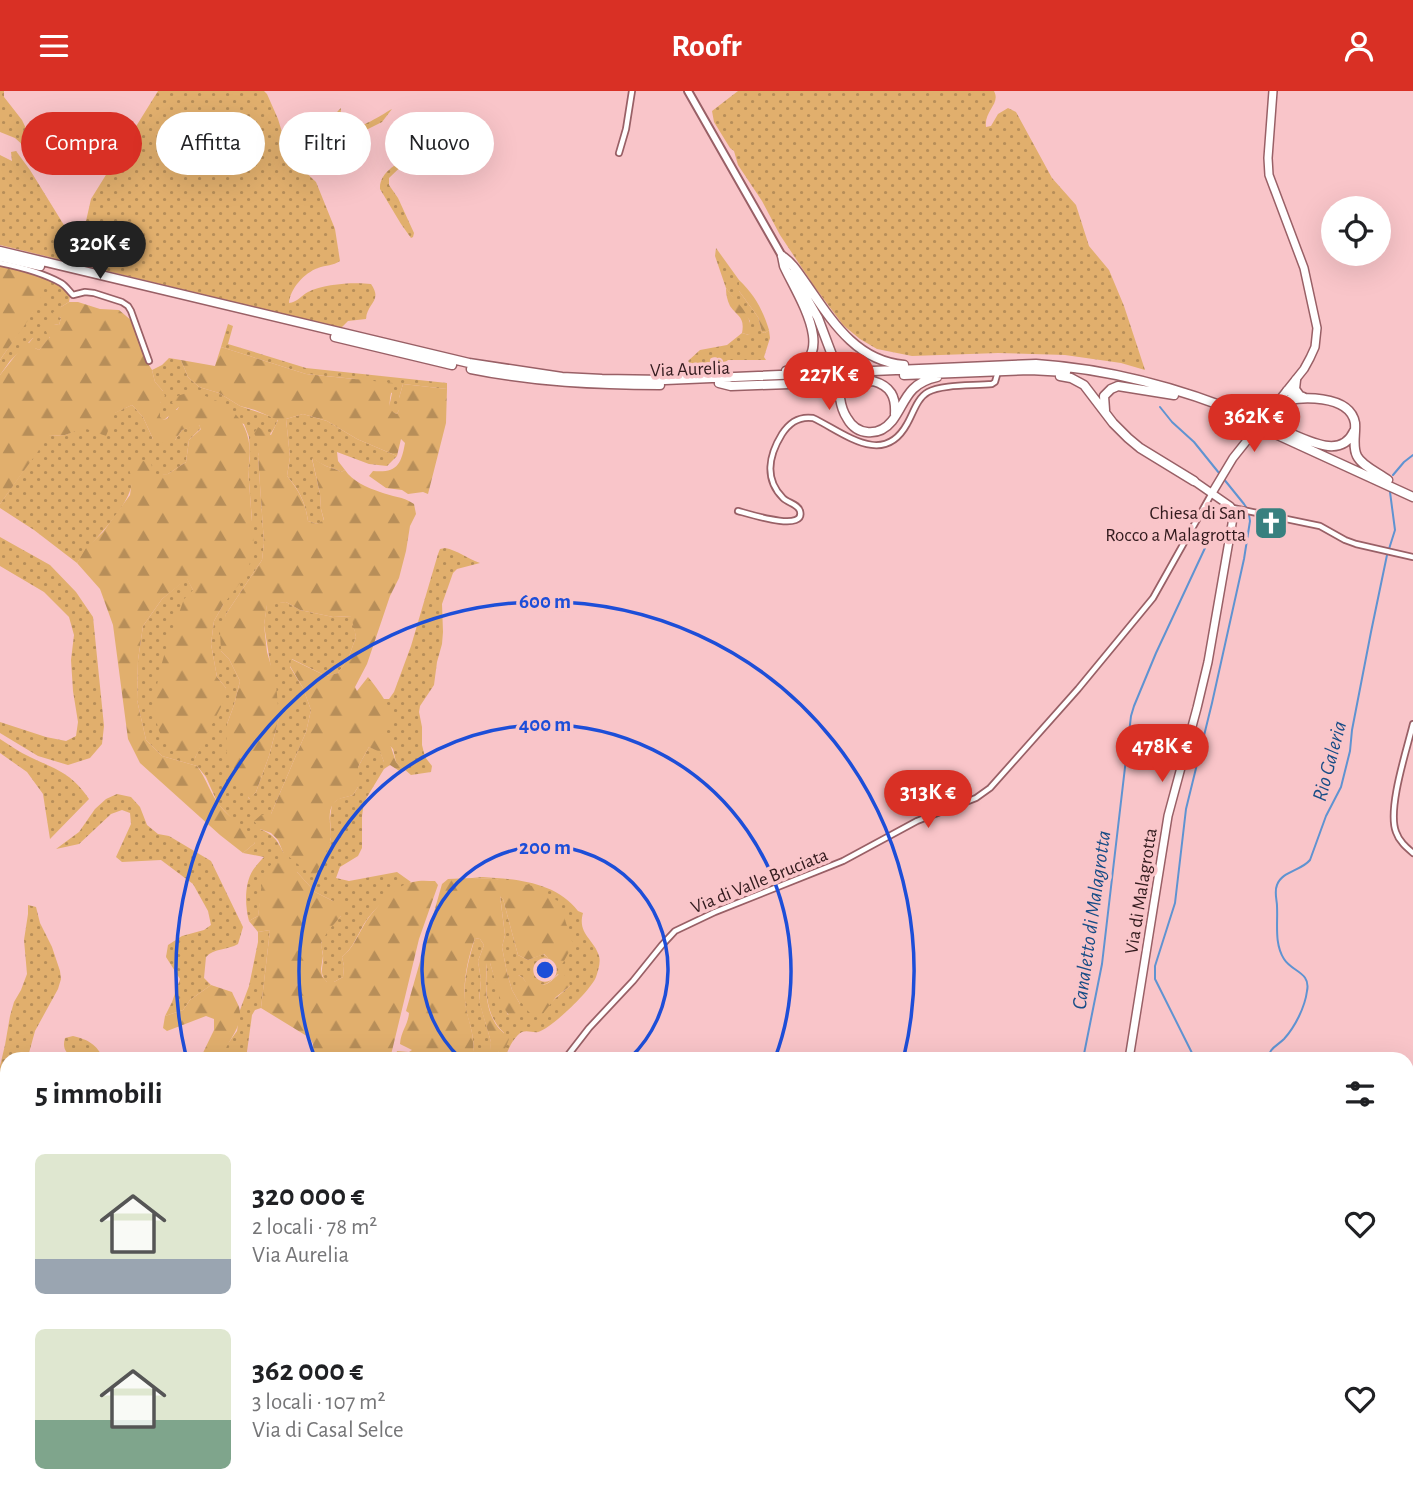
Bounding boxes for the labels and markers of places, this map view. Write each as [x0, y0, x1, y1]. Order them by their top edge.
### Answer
pin: 320K € [43, 221, 157, 281]
pin: 227K € [772, 353, 886, 412]
pin: 362K € [1197, 395, 1311, 454]
place label: Chiesa di San Rocco a Malagrotta [1105, 504, 1246, 545]
church icon: Chiesa di San Rocco a Malagrotta [1252, 504, 1290, 542]
pin: 478K € [1105, 725, 1219, 784]
pin: 313K € [871, 771, 985, 830]
centre of rings [533, 958, 557, 982]

